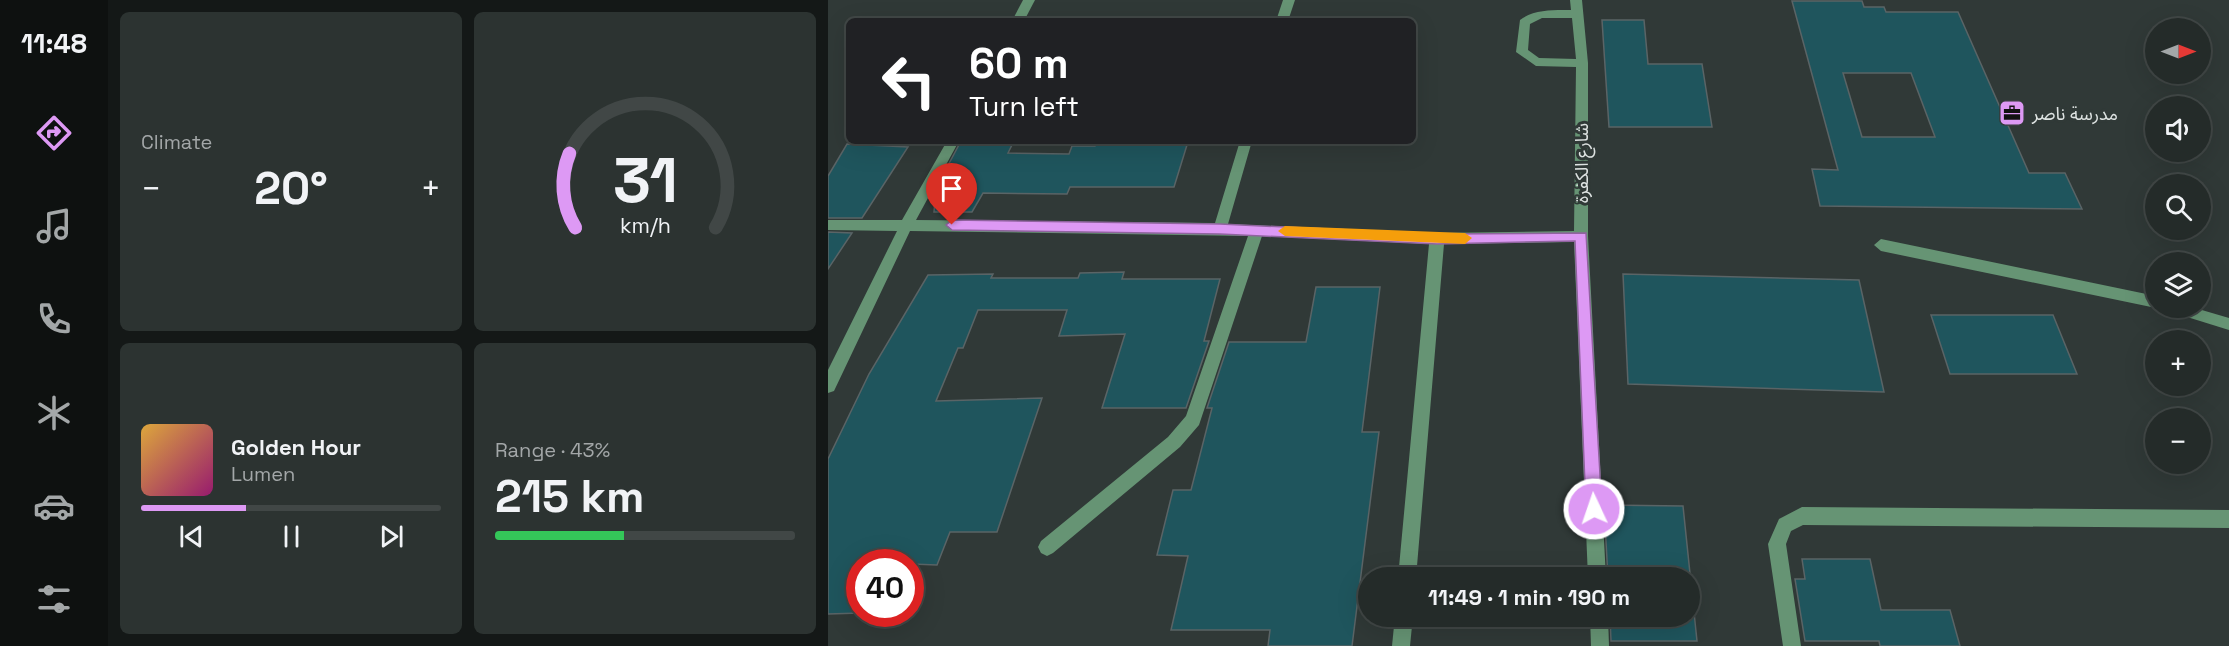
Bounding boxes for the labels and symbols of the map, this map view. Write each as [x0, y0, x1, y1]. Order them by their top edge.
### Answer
north arrow [2145, 18, 2211, 84]
office icon: مدرسة ناصر [1997, 98, 2027, 128]
place label: مدرسة ناصر [2031, 102, 2118, 125]
street label: شارع الكفرة [1570, 123, 1596, 203]
pin [926, 163, 977, 225]
position arrow [1562, 477, 1626, 541]
speed limit sign: 40 [846, 549, 924, 627]

